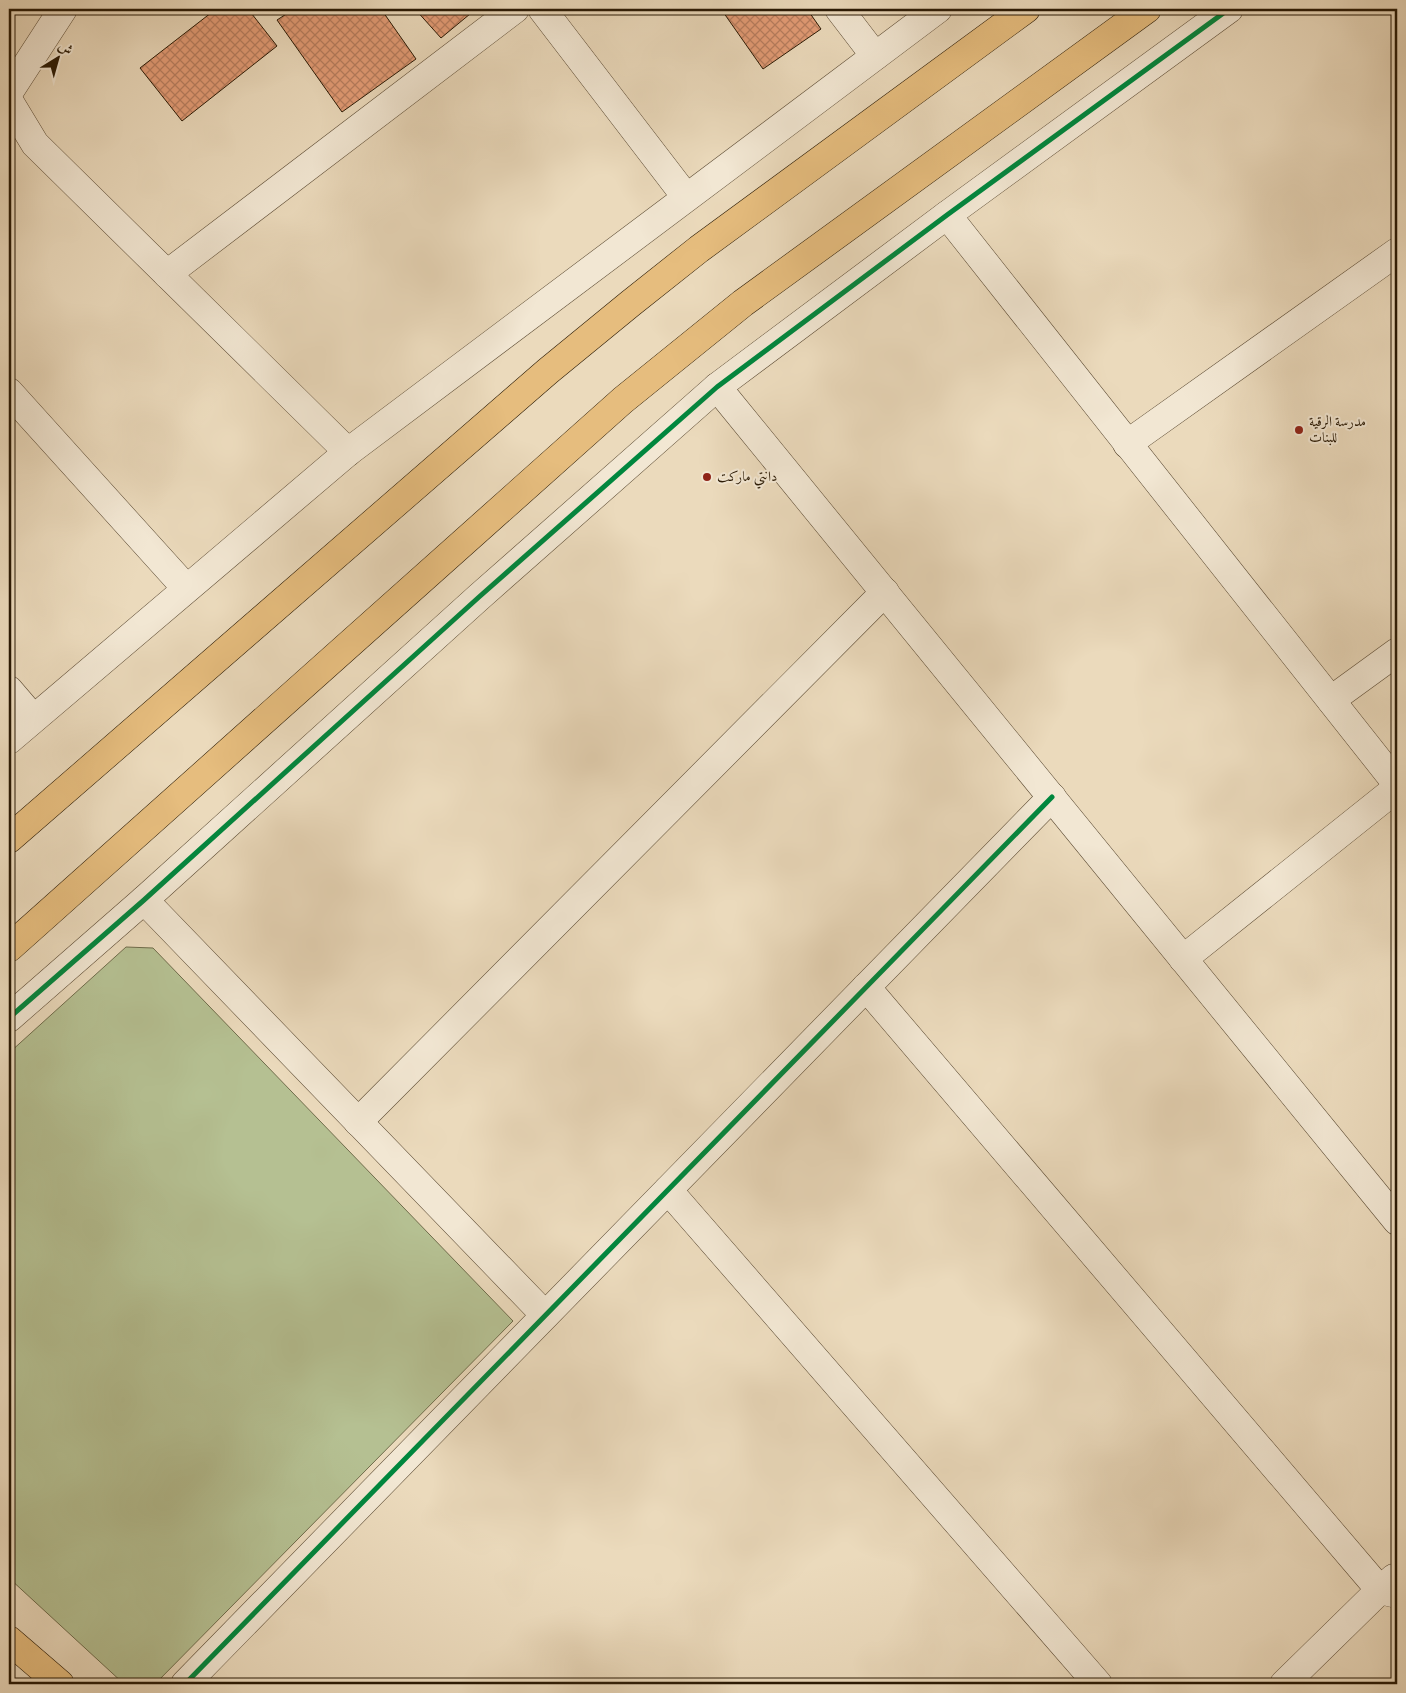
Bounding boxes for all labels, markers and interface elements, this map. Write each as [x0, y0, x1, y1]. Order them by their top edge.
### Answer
north arrow [32, 32, 82, 82]
text: ش [54, 37, 76, 60]
place label: مدرسة الرقية للبنات [1309, 413, 1366, 447]
marker: مدرسة الرقية للبنات [1293, 424, 1305, 436]
place label: دانتي ماركت [717, 468, 777, 489]
marker: دانتي ماركت [701, 471, 713, 483]

